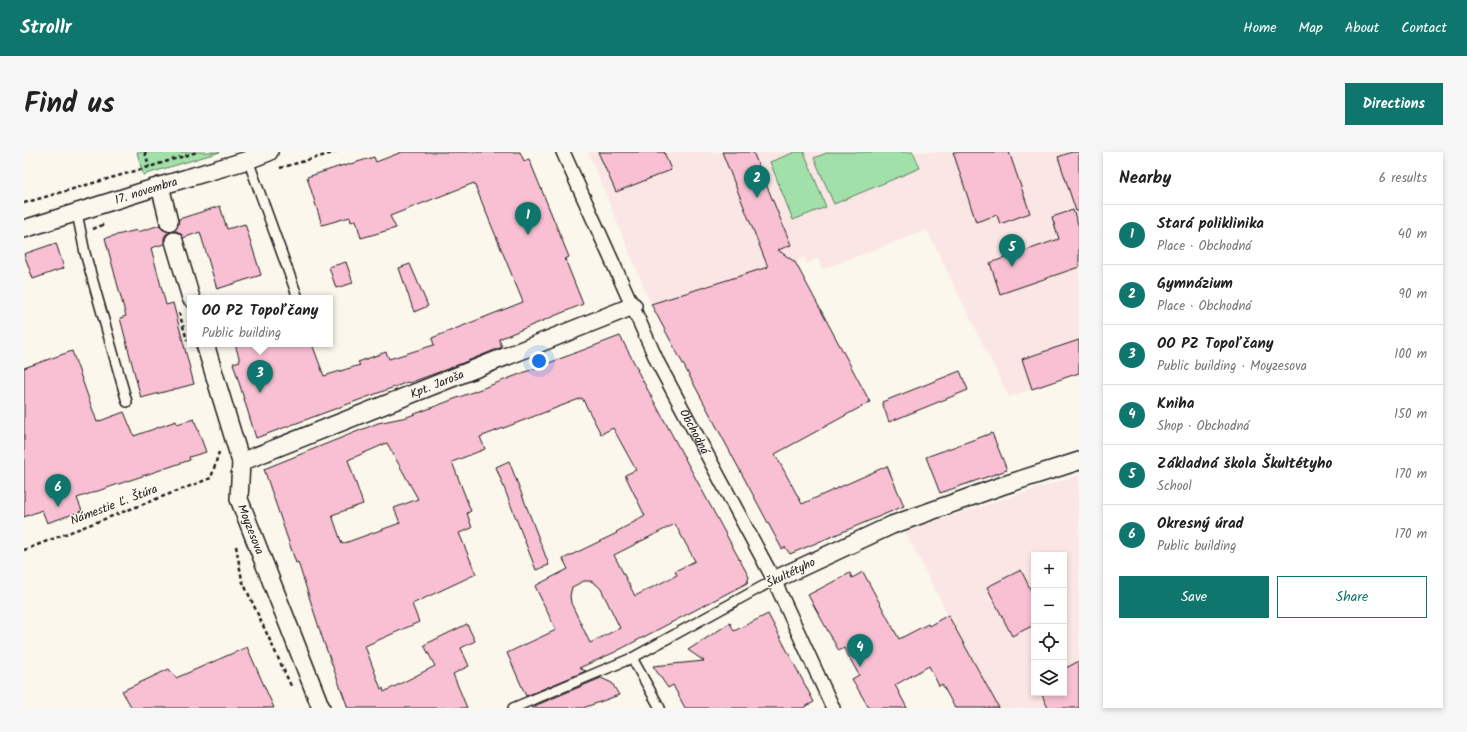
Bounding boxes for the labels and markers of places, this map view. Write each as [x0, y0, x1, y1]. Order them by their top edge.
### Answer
pin: 2 [744, 165, 770, 198]
pin: 1 [515, 202, 541, 235]
pin: 5 [999, 234, 1025, 267]
pin: 3 [247, 360, 273, 393]
pin: 6 [45, 474, 71, 507]
pin: 4 [847, 634, 873, 667]

